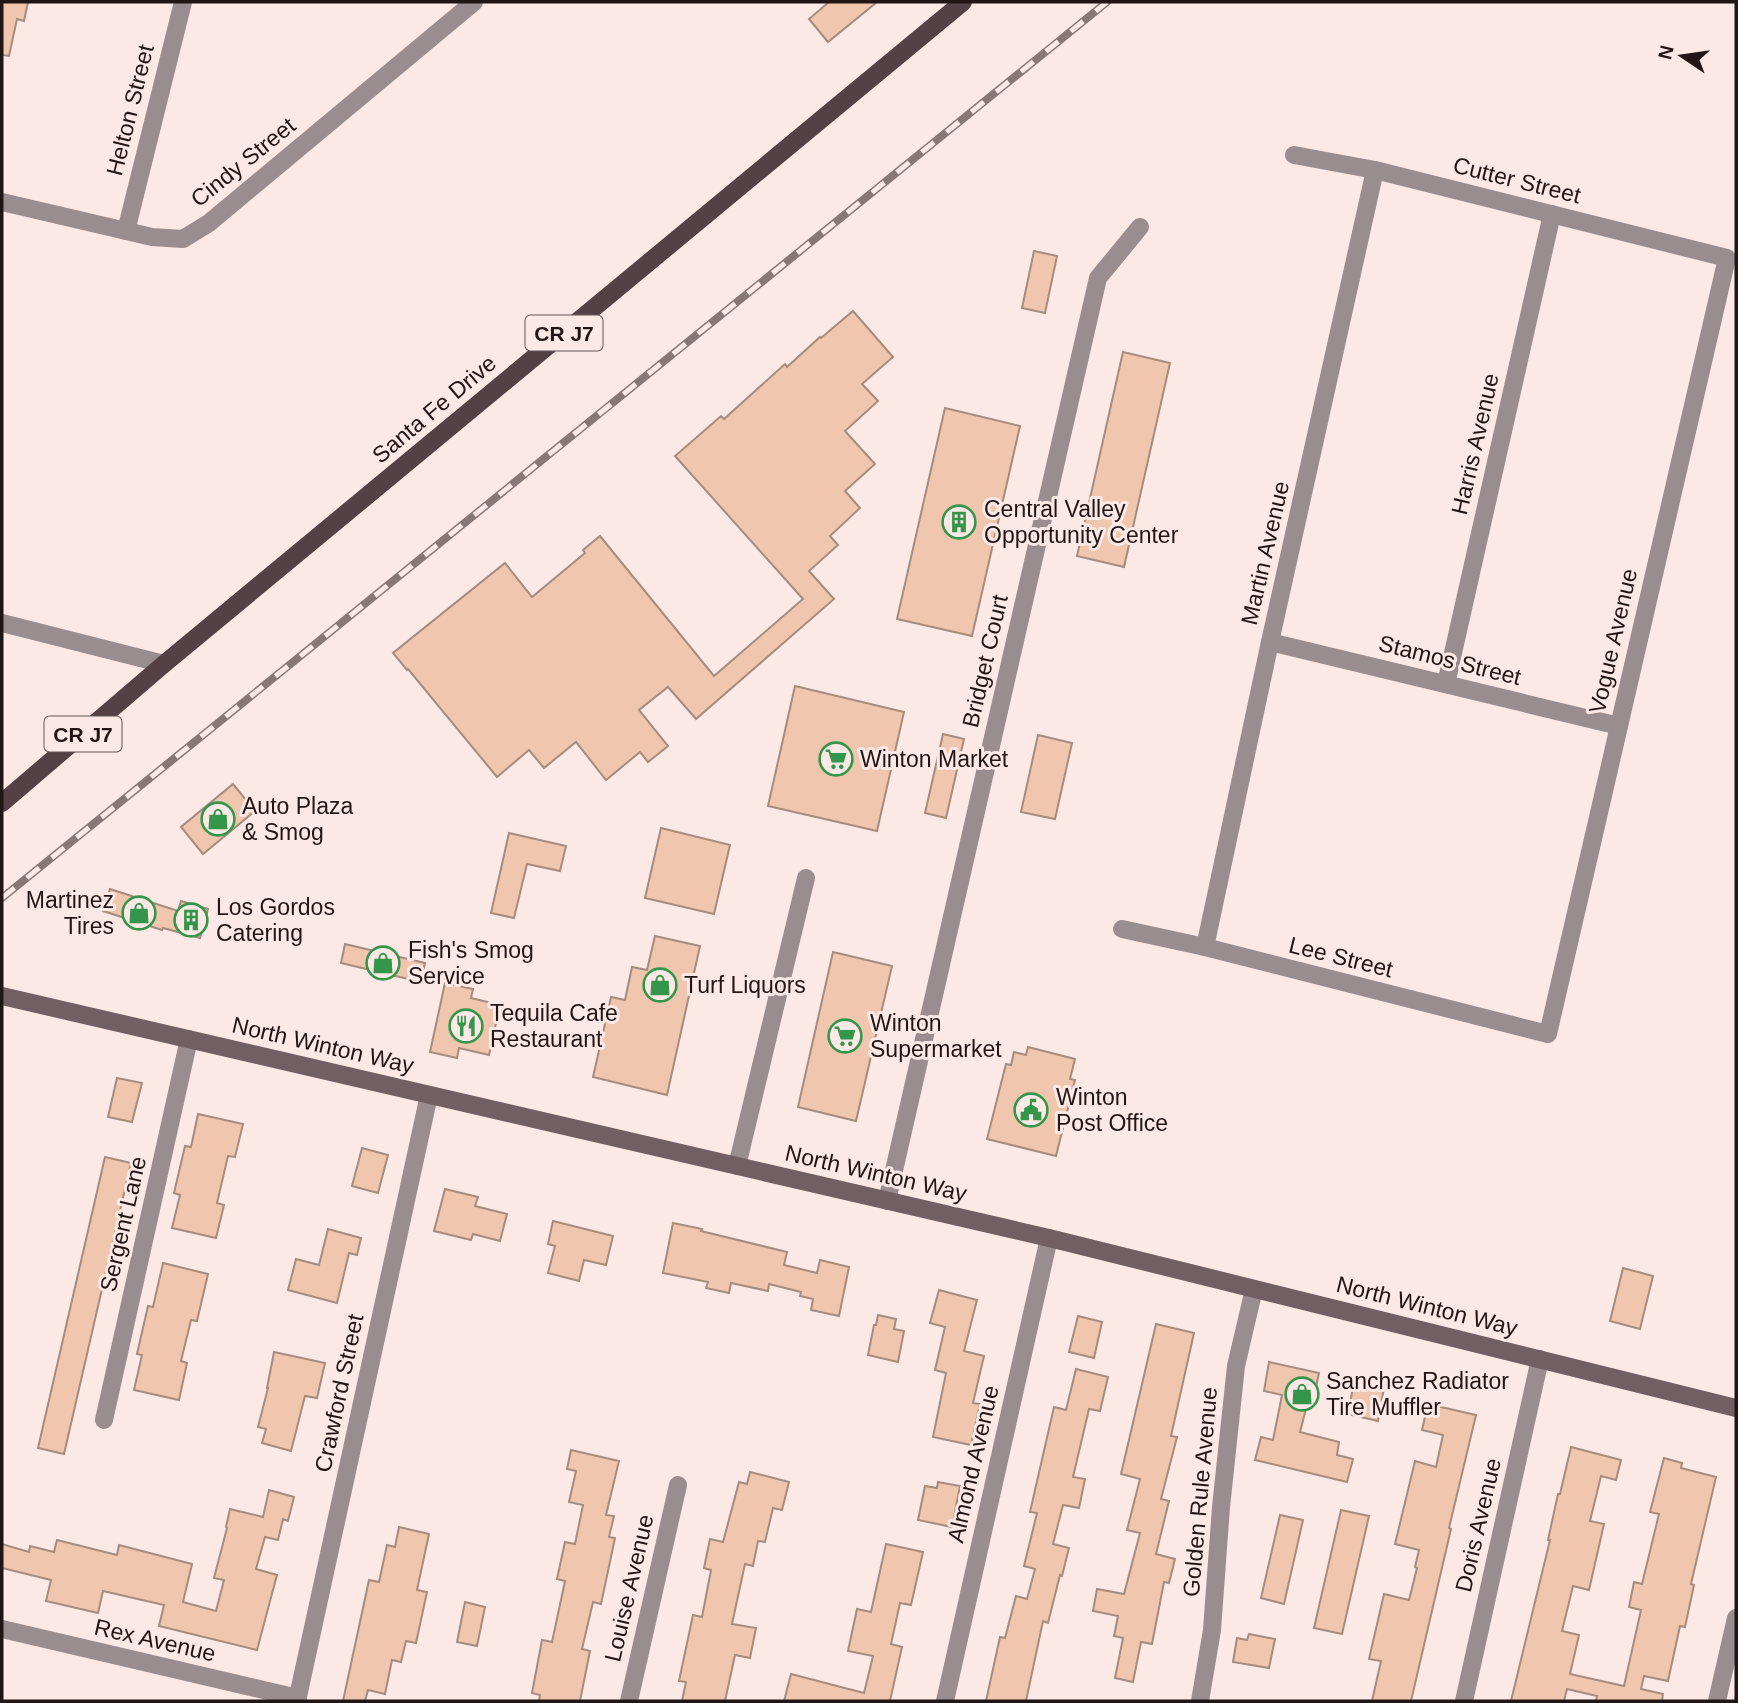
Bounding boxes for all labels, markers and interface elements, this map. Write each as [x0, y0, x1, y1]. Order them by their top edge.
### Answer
north arrow [1647, 21, 1717, 91]
street label: Helton Street [101, 41, 159, 178]
text: N [1654, 43, 1678, 61]
street label: Cindy Street [186, 112, 301, 212]
street label: Cutter Street [1451, 152, 1584, 209]
road number: CR J7 [526, 316, 602, 350]
street label: Santa Fe Drive [367, 350, 501, 468]
street label: Harris Avenue [1446, 371, 1504, 517]
street label: Martin Avenue [1236, 479, 1294, 627]
place label: Central Valley Opportunity Center [984, 496, 1179, 548]
building icon: Central Valley Opportunity Center [940, 503, 978, 541]
street label: Vogue Avenue [1584, 566, 1642, 716]
street label: Bridget Court [957, 591, 1013, 730]
street label: Stamos Street [1376, 630, 1524, 690]
road number: CR J7 [44, 716, 122, 752]
supermarket icon: Winton Market [817, 740, 855, 778]
place label: Winton Market [860, 746, 1009, 772]
place label: Auto Plaza & Smog [242, 793, 353, 845]
shop icon: Auto Plaza & Smog [199, 800, 237, 838]
place label: Martinez Tires [26, 887, 114, 939]
shop icon: Martinez Tires [120, 894, 158, 932]
place label: Los Gordos Catering [216, 894, 335, 946]
building icon: Los Gordos Catering [172, 901, 210, 939]
street label: Lee Street [1286, 932, 1396, 983]
place label: Fish's Smog Service [408, 937, 534, 989]
shop icon: Fish's Smog Service [364, 944, 402, 982]
shop icon: Turf Liquors [641, 966, 679, 1004]
place label: Turf Liquors [684, 972, 806, 998]
place label: Tequila Cafe Restaurant [490, 1000, 618, 1052]
restaurant icon: Tequila Cafe Restaurant [447, 1007, 485, 1045]
place label: Winton Supermarket [870, 1010, 1002, 1062]
street label: North Winton Way [230, 1011, 417, 1079]
supermarket icon: Winton Supermarket [826, 1017, 864, 1055]
place label: Winton Post Office [1056, 1084, 1168, 1136]
public building icon: Winton Post Office [1012, 1091, 1050, 1129]
street label: North Winton Way [783, 1139, 970, 1207]
street label: Sergent Lane [95, 1154, 151, 1294]
street label: North Winton Way [1334, 1271, 1521, 1341]
street label: Crawford Street [310, 1311, 369, 1474]
place label: Sanchez Radiator Tire Muffler [1326, 1368, 1509, 1420]
shop icon: Sanchez Radiator Tire Muffler [1283, 1375, 1321, 1413]
street label: Almond Avenue [942, 1383, 1004, 1545]
street label: Golden Rule Avenue [1178, 1386, 1222, 1598]
street label: Doris Avenue [1450, 1456, 1506, 1594]
street label: Louise Avenue [599, 1512, 659, 1664]
street label: Rex Avenue [92, 1613, 218, 1667]

